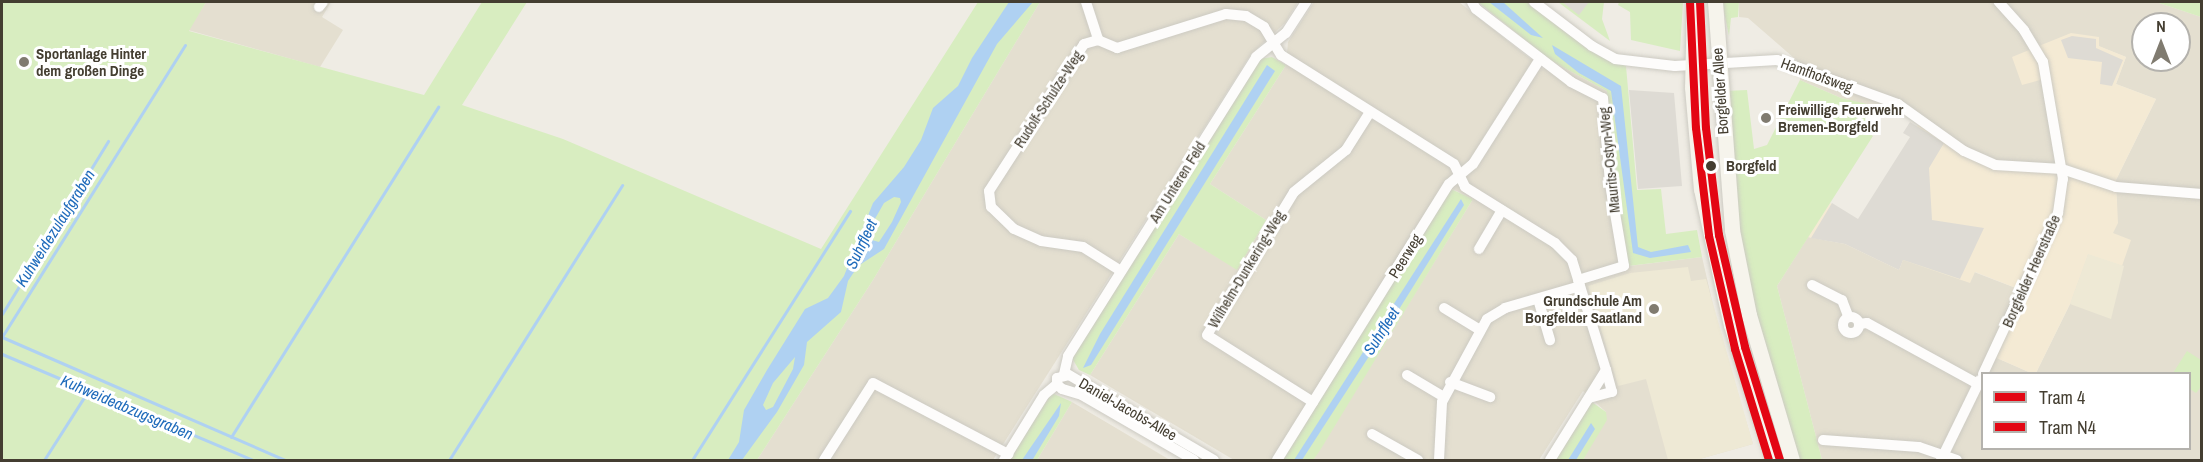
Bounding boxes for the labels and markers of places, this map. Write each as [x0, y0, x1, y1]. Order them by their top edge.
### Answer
place label: Sportanlage Hinter dem großen Dinge [36, 44, 146, 79]
marker: Sportanlage Hinter dem großen Dinge [17, 55, 31, 69]
place label: Freiwillige Feuerwehr Bremen-Borgfeld [1778, 100, 1903, 135]
marker: Freiwillige Feuerwehr Bremen-Borgfeld [1759, 111, 1773, 125]
marker: Borgfeld [1701, 156, 1721, 176]
place label: Borgfeld [1726, 157, 1777, 175]
place label: Grundschule Am Borgfelder Saatland [1525, 291, 1642, 326]
marker: Grundschule Am Borgfelder Saatland [1647, 302, 1661, 316]

